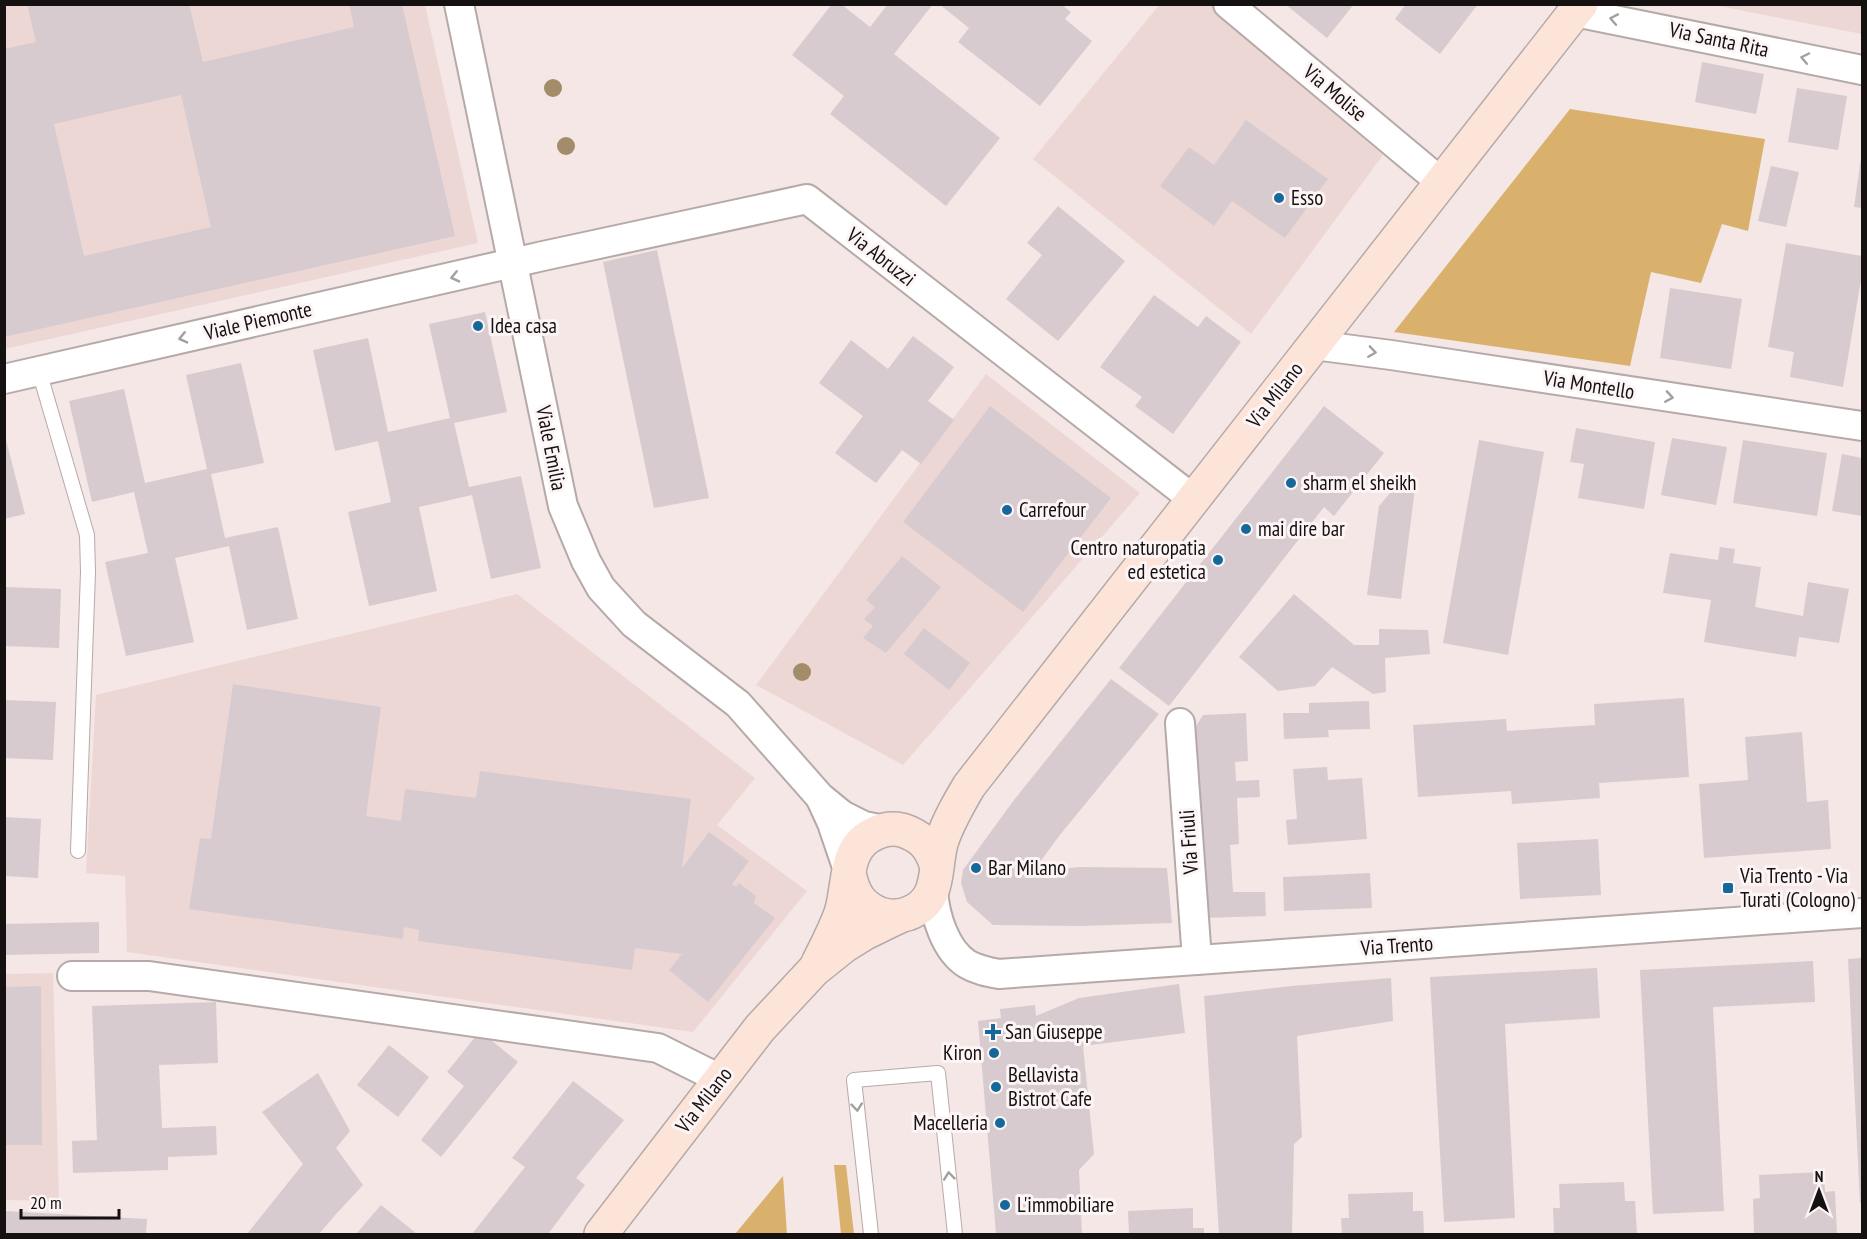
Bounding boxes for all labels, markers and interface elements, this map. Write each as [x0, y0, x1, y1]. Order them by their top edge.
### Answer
one-way arrow [1609, 13, 1619, 26]
street label: Via Santa Rita [1666, 16, 1771, 63]
one-way arrow [1800, 52, 1810, 65]
street label: Via Molise [1297, 58, 1373, 127]
place label: Esso [1291, 184, 1323, 211]
marker: Esso [1272, 191, 1286, 205]
street label: Via Abruzzi [841, 221, 921, 292]
one-way arrow [450, 269, 460, 282]
street label: Viale Piemonte [200, 295, 314, 346]
place label: Idea casa [490, 312, 557, 339]
marker: Idea casa [471, 319, 485, 333]
one-way arrow [178, 331, 188, 344]
one-way arrow [1368, 346, 1377, 358]
street label: Via Milano [1240, 356, 1309, 434]
street label: Via Montello [1541, 364, 1637, 405]
one-way arrow [1665, 390, 1674, 402]
street label: Viale Emilia [530, 402, 573, 493]
place label: sharm el sheikh [1303, 469, 1417, 496]
marker: sharm el sheikh [1284, 476, 1298, 490]
place label: Carrefour [1019, 496, 1086, 523]
marker: Carrefour [1000, 503, 1014, 517]
place label: mai dire bar [1258, 515, 1345, 542]
marker: mai dire bar [1239, 522, 1253, 536]
place label: Centro naturopatia ed estetica [1070, 534, 1206, 585]
marker: Centro naturopatia ed estetica [1211, 553, 1225, 567]
street label: Via Friuli [1173, 809, 1204, 876]
place label: Bar Milano [988, 854, 1066, 881]
marker: Bar Milano [969, 861, 983, 875]
place label: Via Trento - Via Turati (Cologno) [1739, 862, 1855, 913]
marker: Via Trento - Via Turati (Cologno) [1721, 881, 1735, 895]
street label: Via Trento [1359, 930, 1434, 962]
place label: San Giuseppe [1005, 1018, 1103, 1045]
marker: San Giuseppe [986, 1025, 1000, 1039]
place label: Kiron [943, 1039, 982, 1066]
marker: Kiron [987, 1046, 1001, 1060]
street label: Via Milano [669, 1061, 738, 1139]
place label: Bellavista Bistrot Cafe [1008, 1061, 1092, 1112]
marker: Bellavista Bistrot Cafe [989, 1080, 1003, 1094]
one-way arrow [850, 1103, 863, 1112]
place label: Macelleria [913, 1109, 988, 1136]
marker: Macelleria [993, 1116, 1007, 1130]
north arrow [1789, 1161, 1849, 1221]
text: N [1815, 1166, 1823, 1186]
one-way arrow [943, 1172, 956, 1181]
scale bar [21, 1182, 118, 1220]
text: 20 m [30, 1191, 62, 1214]
place label: L'immobiliare [1017, 1191, 1114, 1218]
marker: L'immobiliare [998, 1198, 1012, 1212]

